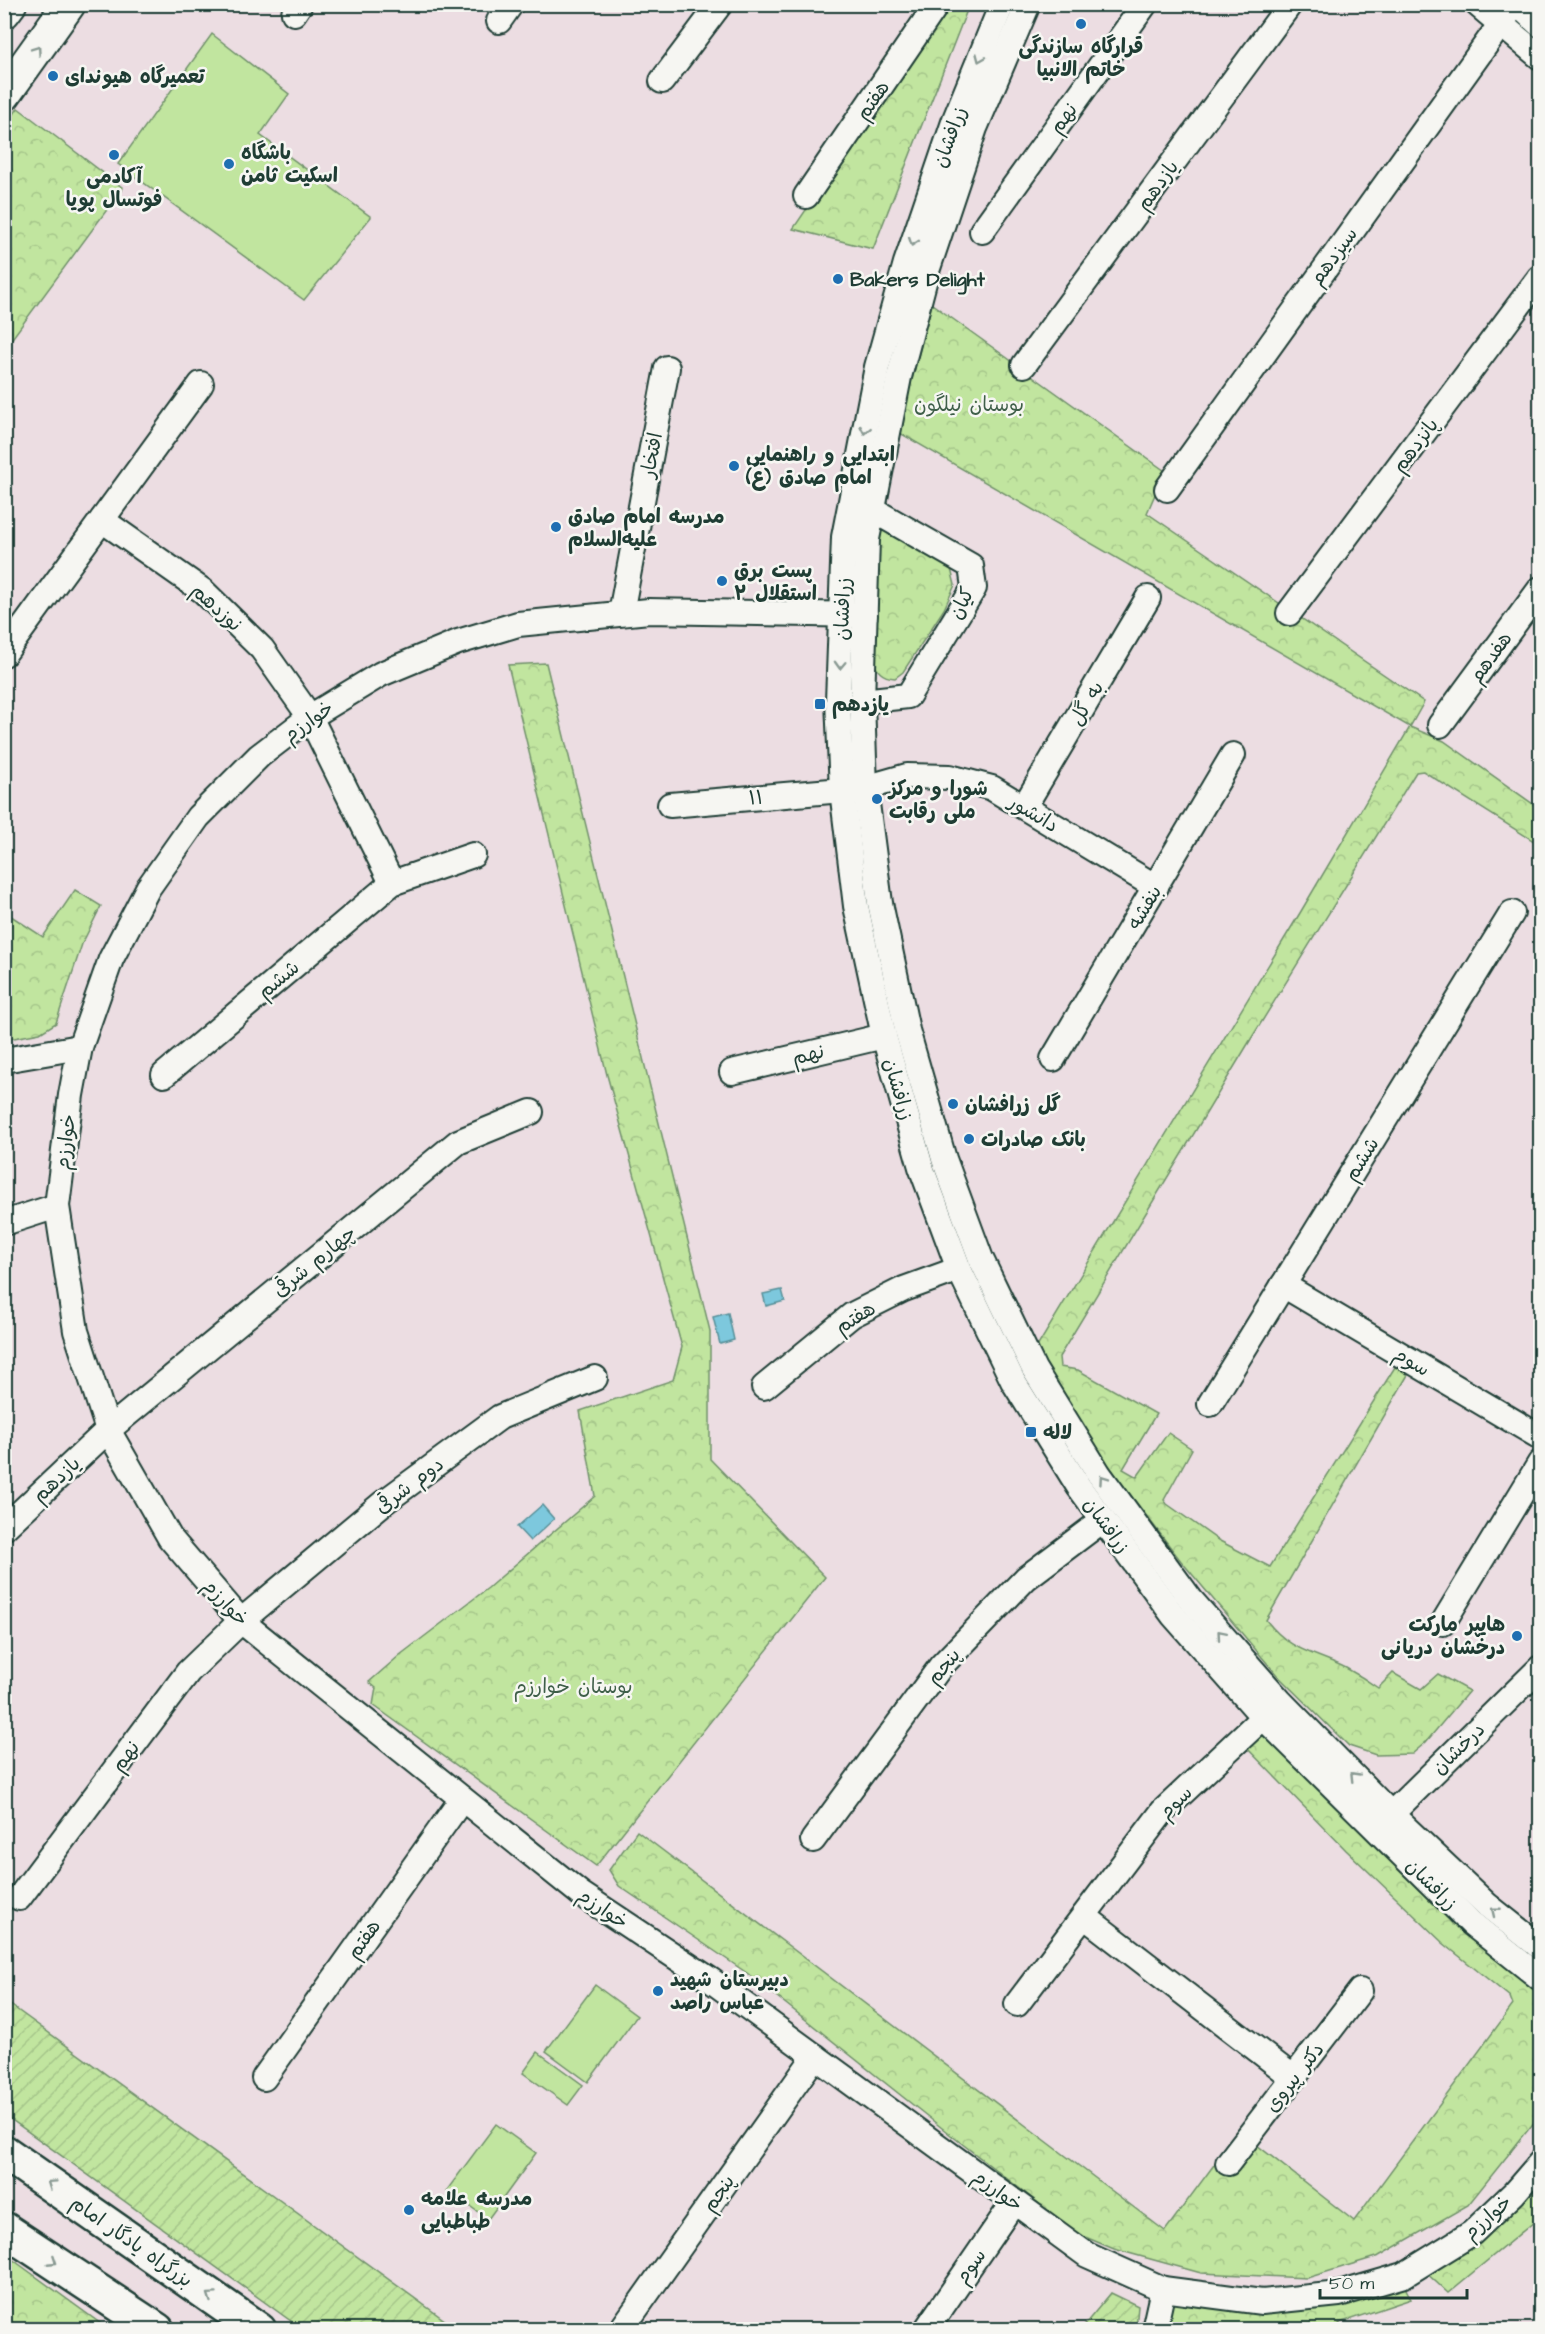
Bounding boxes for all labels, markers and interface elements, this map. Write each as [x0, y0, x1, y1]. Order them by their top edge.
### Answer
marker: قرارگاه سازندگی خاتم الانبیا [1074, 17, 1088, 31]
place label: قرارگاه سازندگی خاتم الانبیا [1019, 33, 1143, 84]
one-way arrow [30, 45, 41, 56]
one-way arrow [975, 52, 987, 63]
place label: تعمیرگاه هیوندای [65, 63, 206, 91]
marker: تعمیرگاه هیوندای [46, 69, 60, 83]
street label: هفتم [849, 75, 897, 126]
street label: نهم [1043, 97, 1085, 140]
street label: زرافشان [926, 103, 974, 172]
place label: باشگاه اسکیت ثامن [241, 139, 338, 190]
marker: آکادمی فوتسال پویا [107, 148, 121, 162]
street label: یازدهم [1130, 154, 1186, 217]
marker: باشگاه اسکیت ثامن [222, 157, 236, 171]
place label: آکادمی فوتسال پویا [66, 163, 162, 214]
street label: سیزدهم [1303, 222, 1365, 292]
one-way arrow [908, 236, 920, 247]
place label: Bakers Delight [850, 266, 986, 295]
marker: Bakers Delight [831, 272, 845, 286]
park label: بوستان نیلگون [914, 391, 1024, 419]
street label: پانزدهم [1386, 412, 1446, 479]
one-way arrow [859, 425, 872, 435]
street label: افتخار [634, 430, 670, 482]
place label: ابتدایی و راهنمایی امام صادق (ع) [745, 441, 895, 492]
marker: ابتدایی و راهنمایی امام صادق (ع) [727, 459, 741, 473]
place label: مدرسه امام صادق علیه‌السلام [568, 503, 725, 554]
marker: مدرسه امام صادق علیه‌السلام [549, 520, 563, 534]
place label: پست برق استقلال ۲ [734, 557, 817, 608]
marker: پست برق استقلال ۲ [715, 574, 729, 588]
street label: نوزدهم [185, 577, 248, 638]
street label: زرافشان [828, 577, 858, 641]
street label: کیان [942, 583, 982, 624]
street label: هفدهم [1463, 626, 1520, 690]
one-way arrow [833, 661, 846, 670]
street label: به گل [1063, 676, 1111, 731]
place label: یازدهم [832, 691, 889, 719]
street label: خوارزم [277, 694, 340, 750]
marker: یازدهم [813, 697, 827, 711]
place label: شورا و مرکز ملی رقابت [887, 775, 988, 826]
street label: ۱۱ [748, 783, 765, 813]
street label: دانشور [1002, 787, 1063, 840]
marker: شورا و مرکز ملی رقابت [870, 792, 884, 806]
street label: بنفشه [1121, 880, 1169, 935]
street label: ششم [252, 954, 306, 1006]
street label: نهم [789, 1037, 827, 1072]
street label: زرافشان [876, 1055, 920, 1124]
place label: گل زرافشان [965, 1091, 1061, 1119]
marker: گل زرافشان [946, 1097, 960, 1111]
street label: خوارزم [49, 1112, 84, 1172]
place label: بانک صادرات [981, 1126, 1086, 1154]
marker: بانک صادرات [962, 1132, 976, 1146]
street label: ششم [1337, 1132, 1386, 1187]
street label: چهارم شرقی [267, 1219, 362, 1304]
street label: هفتم [830, 1295, 881, 1341]
street label: سوم [1387, 1340, 1435, 1384]
place label: لاله [1043, 1419, 1072, 1447]
marker: لاله [1024, 1425, 1038, 1439]
street label: یازدهم [26, 1450, 87, 1509]
street label: دوم شرقی [369, 1451, 450, 1522]
one-way arrow [1099, 1475, 1110, 1486]
street label: زرافشان [1076, 1492, 1136, 1559]
street label: خوارزم [195, 1573, 255, 1634]
place label: هایپر مارکت درخشان دریانی [1381, 1611, 1505, 1662]
marker: هایپر مارکت درخشان دریانی [1510, 1629, 1524, 1643]
one-way arrow [1217, 1630, 1228, 1641]
street label: پنجم [920, 1642, 967, 1691]
park label: بوستان خوارزم [514, 1673, 632, 1702]
street label: درخشان [1426, 1716, 1492, 1781]
street label: نهم [105, 1735, 147, 1778]
one-way arrow [1350, 1773, 1361, 1784]
street label: سوم [1152, 1779, 1200, 1827]
street label: زرافشان [1399, 1852, 1464, 1917]
street label: خوارزم [571, 1881, 634, 1937]
one-way arrow [1490, 1908, 1501, 1919]
street label: هفتم [340, 1914, 388, 1965]
place label: دبیرستان شهید عباس راصد [670, 1966, 789, 2017]
marker: دبیرستان شهید عباس راصد [651, 1984, 665, 1998]
street label: دکتر پیروی [1259, 2037, 1331, 2118]
street label: خوارزم [966, 2163, 1028, 2220]
street label: پنجم [696, 2169, 742, 2218]
one-way arrow [46, 2180, 57, 2191]
place label: مدرسه علامه طباطبایی [421, 2185, 532, 2236]
street label: بزرگراه یادگار امام [65, 2189, 198, 2294]
street label: خوارزم [1457, 2189, 1519, 2248]
marker: مدرسه علامه طباطبایی [402, 2203, 416, 2217]
street label: سوم [948, 2243, 994, 2291]
one-way arrow [47, 2254, 58, 2265]
scale bar [1320, 2262, 1467, 2300]
text: 50 m [1329, 2271, 1374, 2296]
one-way arrow [206, 2292, 217, 2303]

